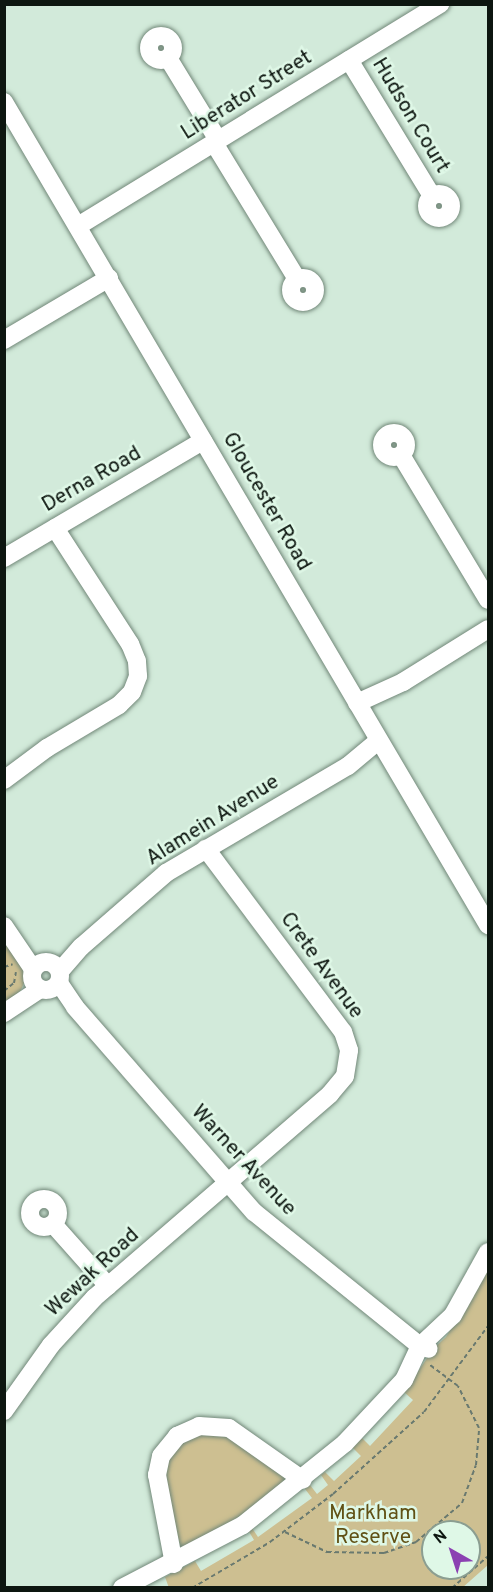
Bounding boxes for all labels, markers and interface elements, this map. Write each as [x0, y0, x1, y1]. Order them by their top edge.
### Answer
street label: Liberator Street [177, 46, 317, 146]
street label: Hudson Court [366, 54, 454, 178]
street label: Gloucester Road [216, 428, 316, 576]
street label: Derna Road [38, 442, 146, 518]
street label: Alamein Avenue [142, 770, 284, 872]
street label: Crete Avenue [274, 907, 368, 1025]
street label: Warner Avenue [185, 1100, 301, 1222]
street label: Wewak Road [41, 1223, 145, 1323]
park label: Markham Reserve [329, 1501, 417, 1551]
north arrow [421, 1520, 481, 1580]
text: N [430, 1526, 452, 1549]

